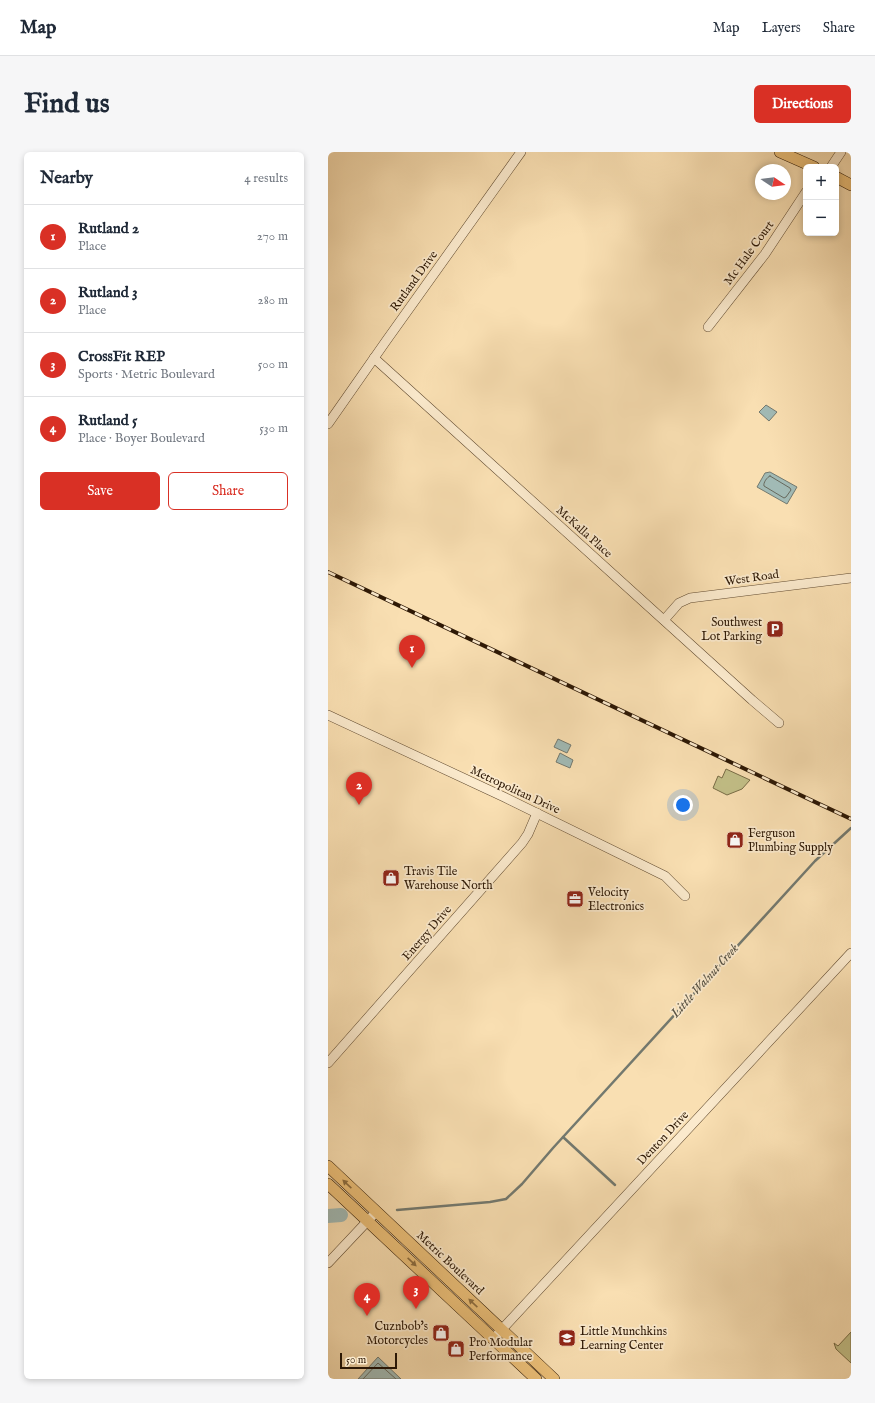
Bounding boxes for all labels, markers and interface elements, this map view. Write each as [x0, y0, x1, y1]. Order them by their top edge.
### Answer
text: Map [20, 16, 56, 40]
text: Map [713, 19, 740, 37]
text: Layers [762, 19, 801, 37]
text: Share [823, 19, 855, 37]
button: Directions [754, 85, 851, 123]
text: Find us [24, 87, 110, 122]
north arrow [755, 164, 791, 200]
map controls [803, 164, 839, 236]
button: + [803, 164, 839, 200]
text: Nearby [40, 168, 93, 189]
text: 4 results [244, 170, 288, 187]
button: − [803, 200, 839, 236]
street label: Mc Hale Court [721, 218, 777, 288]
text: Rutland 2 [78, 219, 139, 238]
text: 1 [51, 228, 55, 245]
text: 270 m [257, 228, 288, 245]
text: Place [78, 238, 106, 255]
street label: Rutland Drive [387, 247, 441, 314]
text: Rutland 3 [78, 283, 138, 302]
text: 2 [50, 292, 56, 309]
text: 280 m [258, 292, 288, 309]
text: Place [78, 302, 106, 319]
text: CrossFit REP [78, 347, 165, 366]
text: 3 [51, 356, 55, 373]
text: 500 m [258, 356, 288, 373]
text: Sports · Metric Boulevard [78, 366, 215, 383]
text: Rutland 5 [78, 411, 138, 430]
text: 4 [50, 420, 56, 437]
text: 530 m [259, 420, 288, 437]
text: Place · Boyer Boulevard [78, 430, 205, 447]
button: Save [40, 472, 160, 510]
button: Share [168, 472, 288, 510]
street label: McKalla Place [553, 503, 616, 561]
street label: West Road [724, 567, 781, 589]
place label: Southwest Lot Parking [701, 615, 762, 644]
parking icon: Southwest Lot Parking [765, 619, 785, 639]
pin: 1 [399, 635, 425, 668]
street label: Metropolitan Drive [467, 763, 563, 818]
pin: 2 [346, 772, 372, 805]
your location [673, 795, 693, 815]
place label: Ferguson Plumbing Supply [748, 826, 833, 856]
shop icon: Ferguson Plumbing Supply [725, 830, 745, 850]
place label: Travis Tile Warehouse North [404, 864, 493, 893]
shop icon: Travis Tile Warehouse North [381, 868, 401, 888]
place label: Velocity Electronics [587, 885, 644, 914]
office icon: Velocity Electronics [565, 889, 585, 909]
street label: Energy Drive [399, 902, 455, 964]
water label: Little Walnut Creek [667, 940, 743, 1022]
street label: Denton Drive [634, 1107, 692, 1168]
one-way arrow [342, 1179, 352, 1189]
street label: Metric Boulevard [413, 1228, 487, 1298]
one-way arrow [407, 1258, 417, 1267]
pin: 3 [403, 1276, 429, 1309]
pin: 4 [354, 1283, 380, 1316]
one-way arrow [468, 1298, 478, 1308]
place label: Cuznbob's Motorcycles [366, 1319, 428, 1348]
shop icon: Cuznbob's Motorcycles [431, 1323, 451, 1343]
place label: Little Munchkins Learning Center [580, 1324, 667, 1353]
school or university icon: Little Munchkins Learning Center [557, 1328, 577, 1348]
place label: Pro Modular Performance [469, 1335, 533, 1364]
shop icon: Pro Modular Performance [446, 1339, 466, 1359]
scale bar [340, 1351, 397, 1370]
text: 50 m [346, 1353, 366, 1367]

